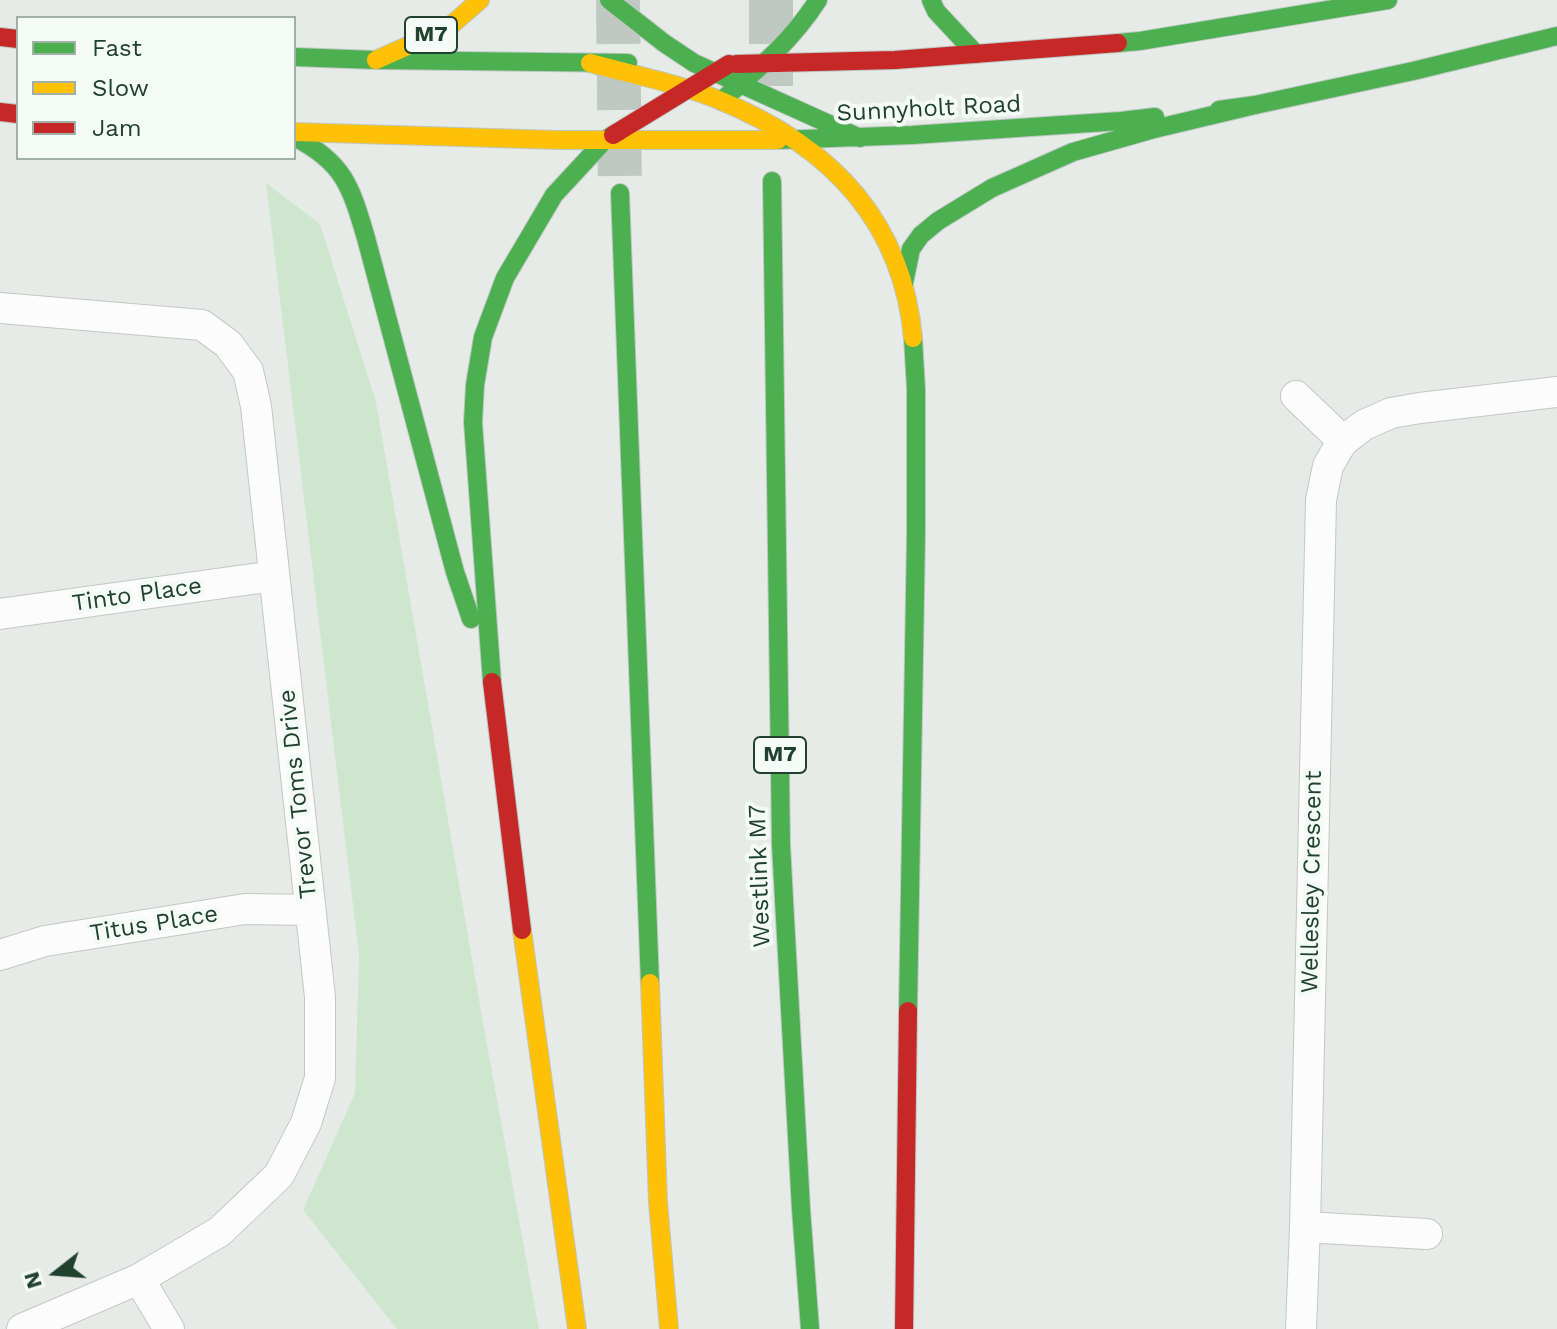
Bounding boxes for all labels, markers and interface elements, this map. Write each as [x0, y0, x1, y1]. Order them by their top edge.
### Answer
legend [16, 16, 296, 160]
road number: M7 [405, 17, 457, 53]
text: Fast [92, 34, 142, 62]
text: Slow [92, 74, 149, 102]
street label: Sunnyholt Road [836, 90, 1022, 128]
text: Jam [92, 114, 142, 142]
street label: Tinto Place [70, 572, 204, 618]
street label: Trevor Toms Drive [273, 688, 323, 900]
road number: M7 [754, 737, 806, 773]
street label: Wellesley Crescent [1296, 770, 1328, 994]
street label: Westlink M7 [743, 804, 777, 948]
street label: Titus Place [88, 900, 220, 948]
north arrow [16, 1233, 96, 1313]
text: N [18, 1269, 47, 1292]

